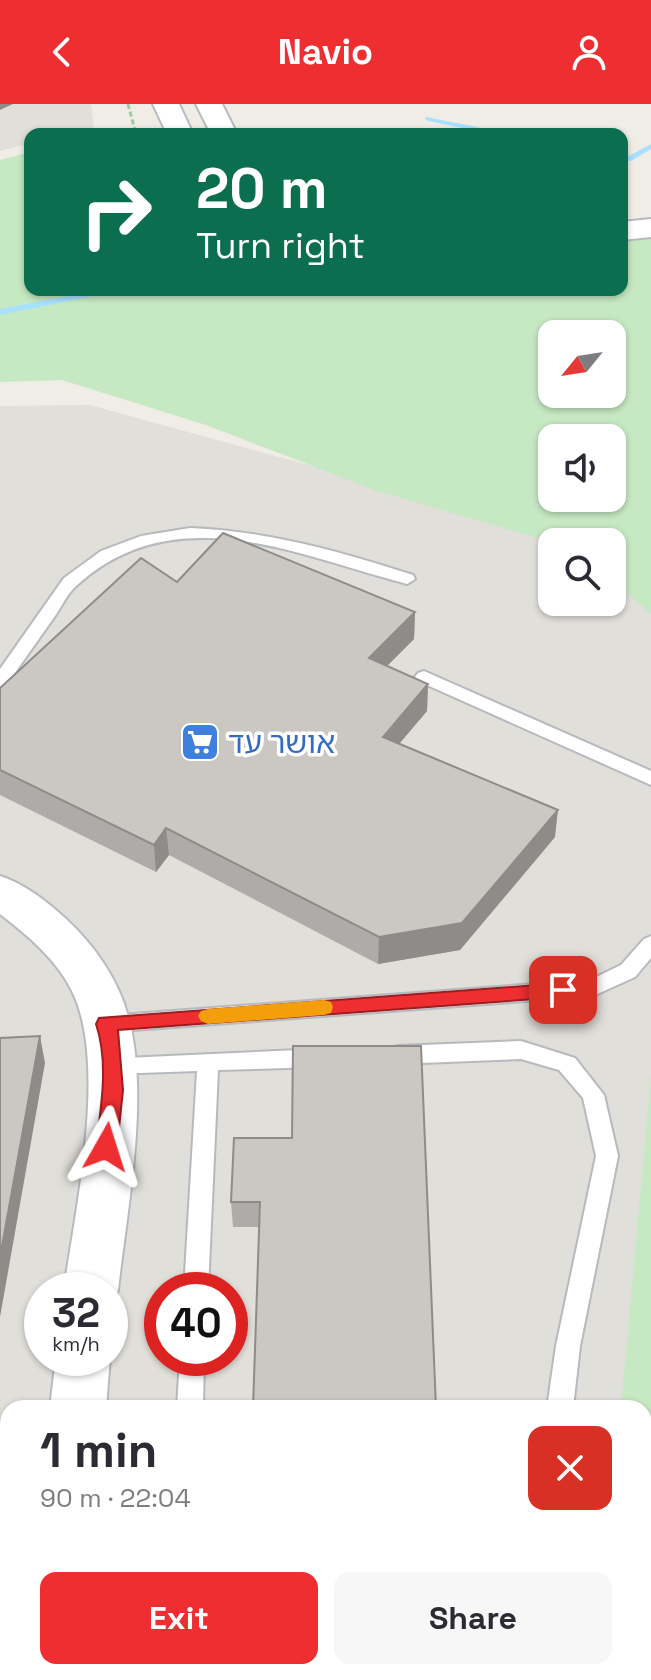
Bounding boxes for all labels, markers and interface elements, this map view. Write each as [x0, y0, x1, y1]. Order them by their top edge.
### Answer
text: Navio [278, 29, 373, 75]
icon: back [40, 30, 84, 74]
icon: person [567, 30, 611, 74]
text: 20 m [196, 153, 328, 224]
icon: right [64, 160, 168, 264]
text: Turn right [196, 223, 365, 269]
north arrow [538, 320, 626, 408]
map controls [538, 320, 626, 616]
button: sound [538, 424, 626, 512]
button: search [538, 528, 626, 616]
supermarket icon: אושר עד [179, 721, 221, 763]
place label: אושר עד [228, 723, 335, 762]
pin [529, 956, 597, 1024]
icon: arrive [541, 968, 585, 1012]
position arrow [64, 1105, 148, 1189]
speed limit sign: 40 [144, 1272, 248, 1376]
text: 32 [52, 1288, 100, 1339]
text: km/h [52, 1331, 100, 1357]
text: 1 min [40, 1420, 157, 1481]
button: close [528, 1426, 612, 1510]
text: 90 m · 22:04 [40, 1481, 191, 1515]
button: Exit [40, 1572, 318, 1664]
button: Share [334, 1572, 612, 1664]

